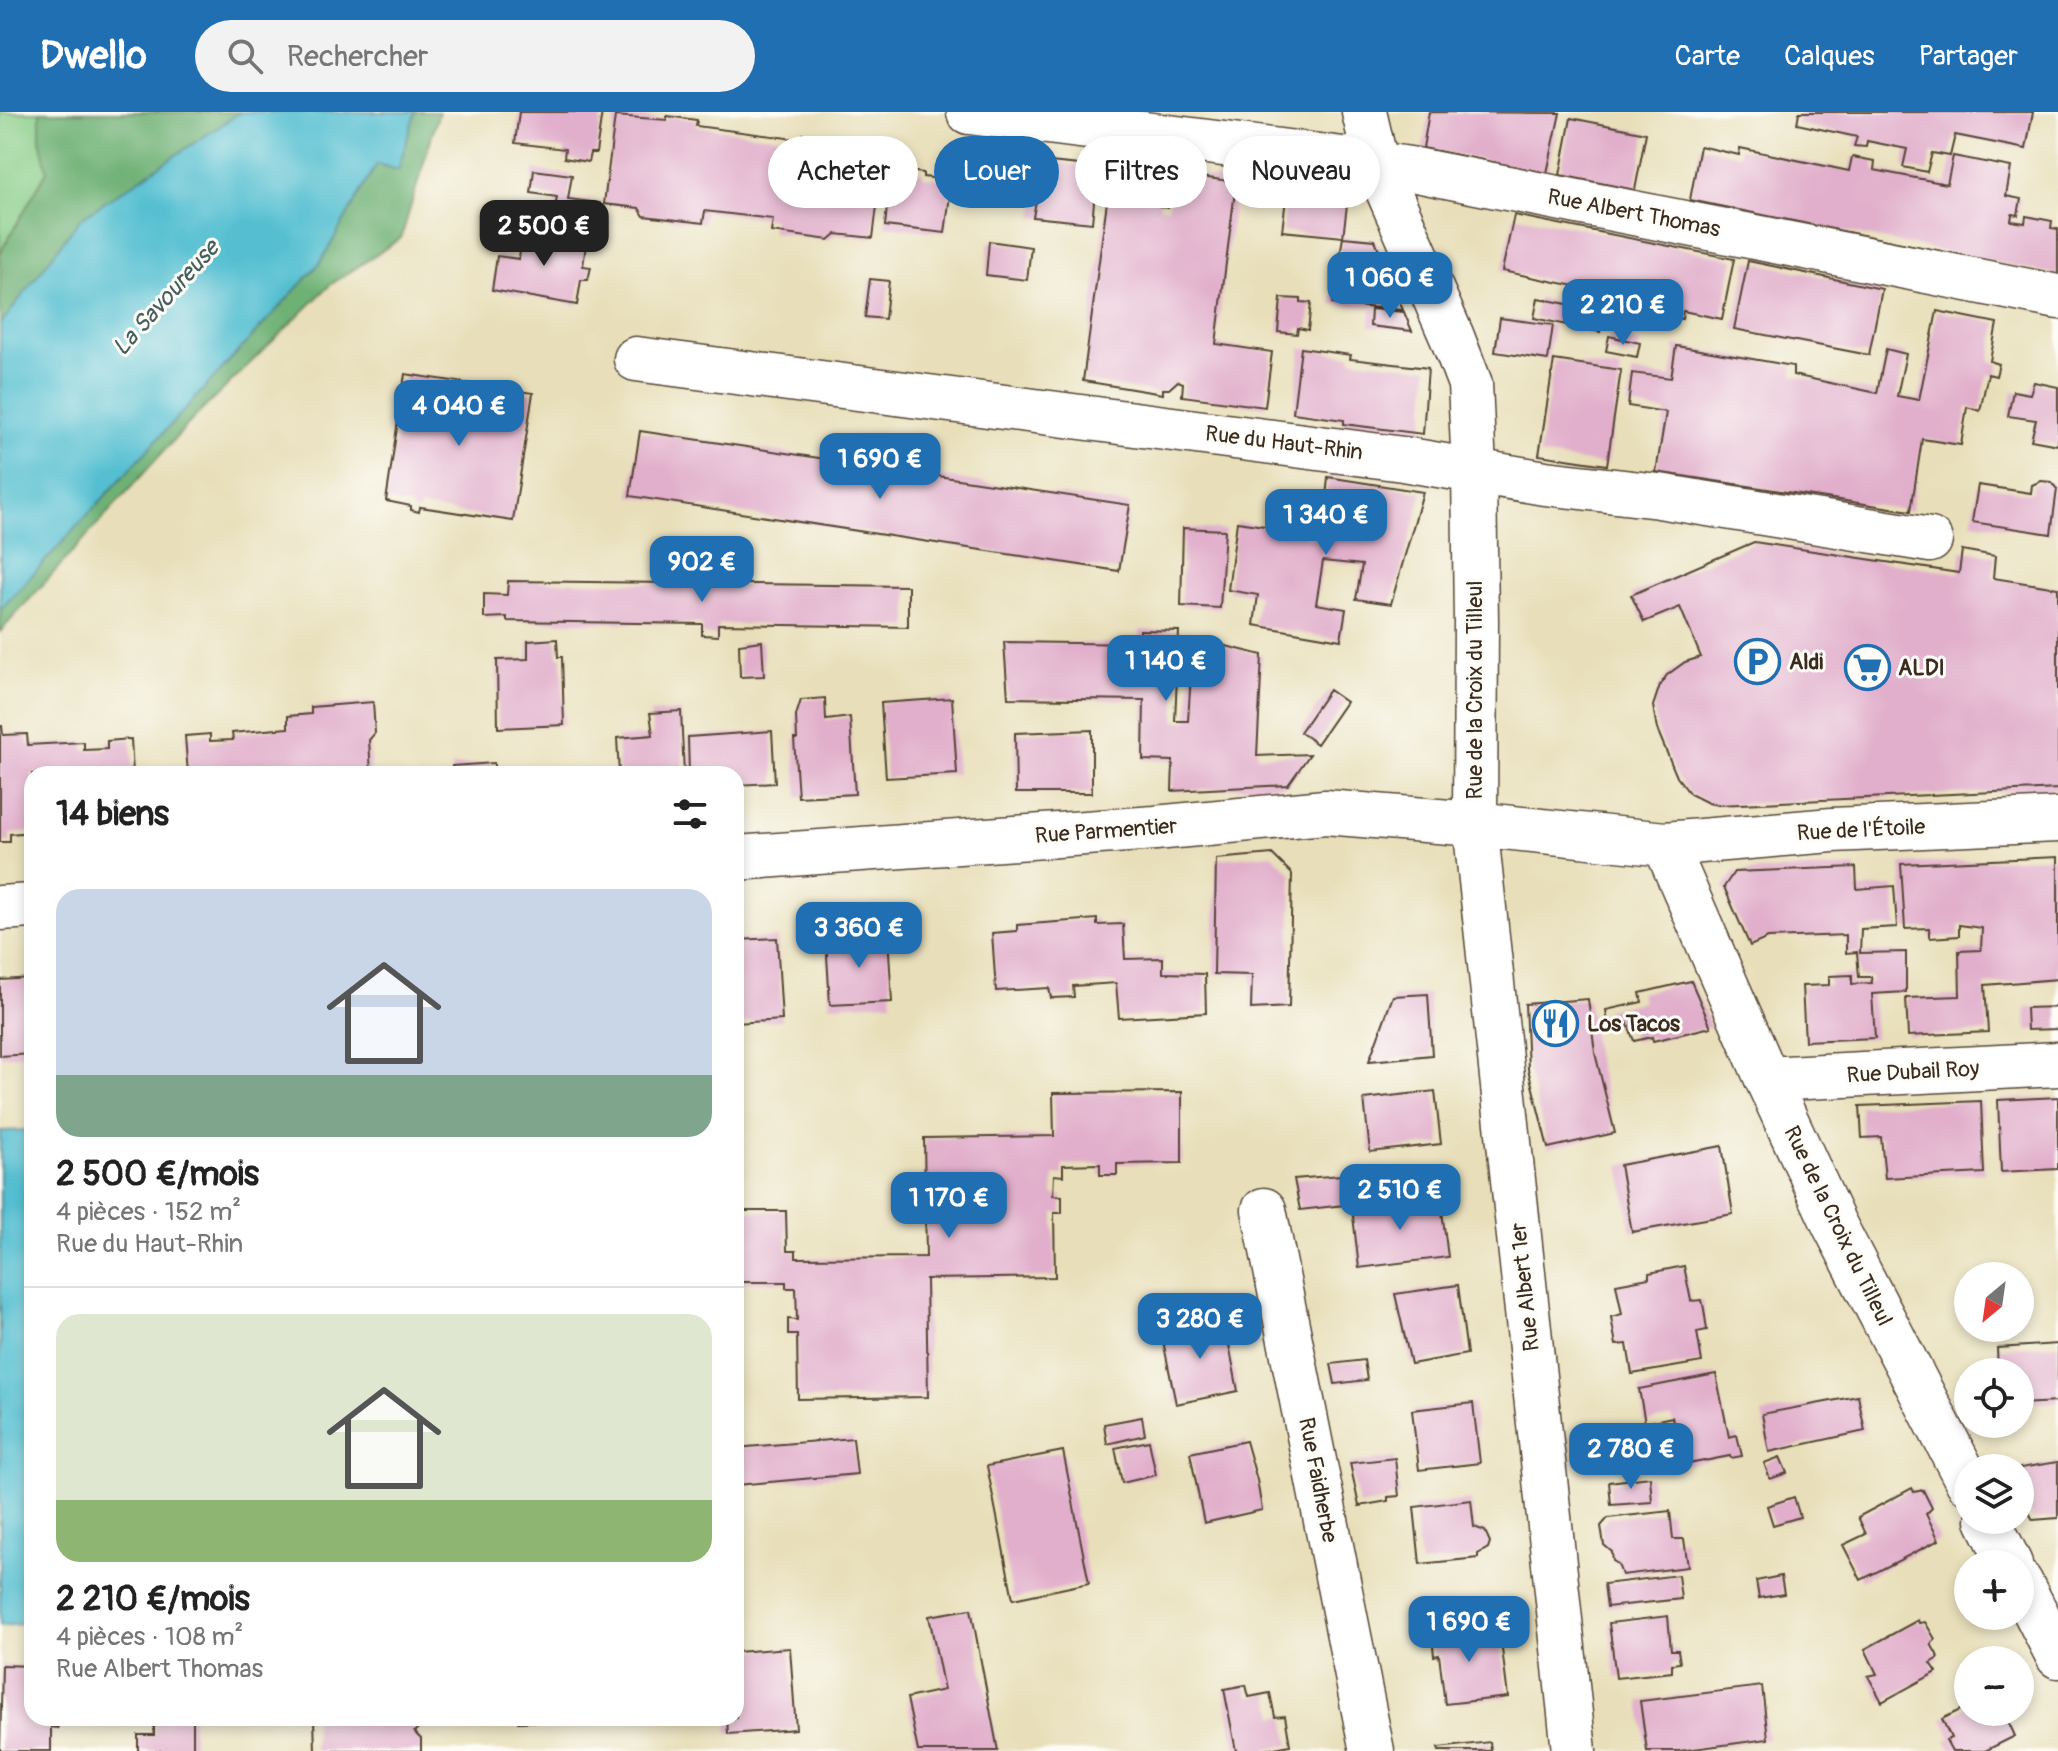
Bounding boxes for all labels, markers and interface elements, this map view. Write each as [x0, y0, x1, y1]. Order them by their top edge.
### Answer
search box [195, 20, 755, 92]
text: Dwello [40, 32, 147, 80]
icon: search [223, 34, 267, 78]
text: Rechercher [287, 38, 429, 75]
text: Carte [1675, 39, 1740, 74]
text: Calques [1784, 39, 1874, 74]
text: Partager [1918, 39, 2018, 74]
chip: Acheter [768, 136, 918, 208]
chip: Louer [934, 136, 1059, 208]
chip: Filtres [1075, 136, 1207, 208]
chip: Nouveau [1223, 136, 1380, 208]
street label: Rue Albert Thomas [1545, 183, 1723, 244]
pin: 2 500 € [470, 200, 618, 268]
text: 2 500 € [498, 210, 590, 242]
water label: La Savoureuse [107, 233, 227, 362]
pin: 1 060 € [1316, 252, 1464, 320]
text: 1 060 € [1345, 262, 1435, 294]
pin: 2 210 € [1549, 279, 1697, 347]
text: 2 210 € [1580, 289, 1666, 321]
pin: 4 040 € [385, 380, 533, 448]
text: 4 040 € [412, 390, 506, 422]
street label: Rue du Haut-Rhin [1204, 419, 1364, 467]
pin: 1 690 € [806, 433, 954, 501]
text: 1 690 € [838, 443, 922, 475]
pin: 1 340 € [1252, 489, 1400, 557]
text: 1 340 € [1283, 499, 1369, 531]
pin: 902 € [646, 536, 758, 604]
text: 902 € [668, 546, 736, 578]
street label: Rue de la Croix du Tilleul [1461, 580, 1489, 800]
pin: 1 140 € [1092, 635, 1240, 703]
parking icon: Aldi [1734, 638, 1782, 686]
supermarket icon: ALDI [1843, 644, 1891, 692]
text: 1 140 € [1125, 645, 1207, 677]
place label: Aldi [1789, 648, 1823, 676]
place label: ALDI [1898, 654, 1945, 682]
icon: filters [668, 792, 712, 836]
text: 14 biens [56, 793, 169, 836]
street label: Rue Parmentier [1034, 812, 1178, 850]
street label: Rue de l'Étoile [1796, 813, 1926, 847]
pin: 3 360 € [785, 902, 933, 970]
text: 3 360 € [814, 912, 904, 944]
icon: home [312, 941, 456, 1085]
restaurant icon: Los Tacos [1532, 1000, 1580, 1048]
place label: Los Tacos [1587, 1010, 1680, 1038]
street label: Rue Dubail Roy [1846, 1055, 1980, 1089]
street label: Rue de la Croix du Tilleul [1777, 1121, 1899, 1331]
text: 2 500 €/mois [56, 1153, 259, 1196]
pin: 2 510 € [1326, 1164, 1474, 1232]
pin: 1 170 € [875, 1172, 1023, 1240]
text: 2 510 € [1358, 1174, 1443, 1206]
text: 1 170 € [909, 1182, 989, 1214]
text: 4 pièces · 152 m² [56, 1196, 241, 1228]
street label: Rue Albert 1er [1504, 1221, 1546, 1353]
text: Rue du Haut-Rhin [56, 1228, 243, 1260]
north arrow [1954, 1262, 2034, 1342]
map controls [1954, 1262, 2034, 1726]
pin: 3 280 € [1126, 1293, 1274, 1361]
text: 3 280 € [1156, 1303, 1244, 1335]
button: locate [1954, 1358, 2034, 1438]
icon: home [312, 1366, 456, 1510]
street label: Rue Faidherbe [1292, 1415, 1344, 1545]
pin: 2 780 € [1557, 1423, 1705, 1491]
text: 2 780 € [1587, 1433, 1675, 1465]
button: layers [1954, 1454, 2034, 1534]
button: + [1954, 1550, 2034, 1630]
text: 2 210 €/mois [56, 1578, 250, 1621]
pin: 1 690 € [1395, 1596, 1543, 1664]
text: 1 690 € [1427, 1606, 1511, 1638]
text: 4 pièces · 108 m² [56, 1621, 243, 1653]
button: − [1954, 1646, 2034, 1726]
text: Rue Albert Thomas [56, 1653, 263, 1685]

